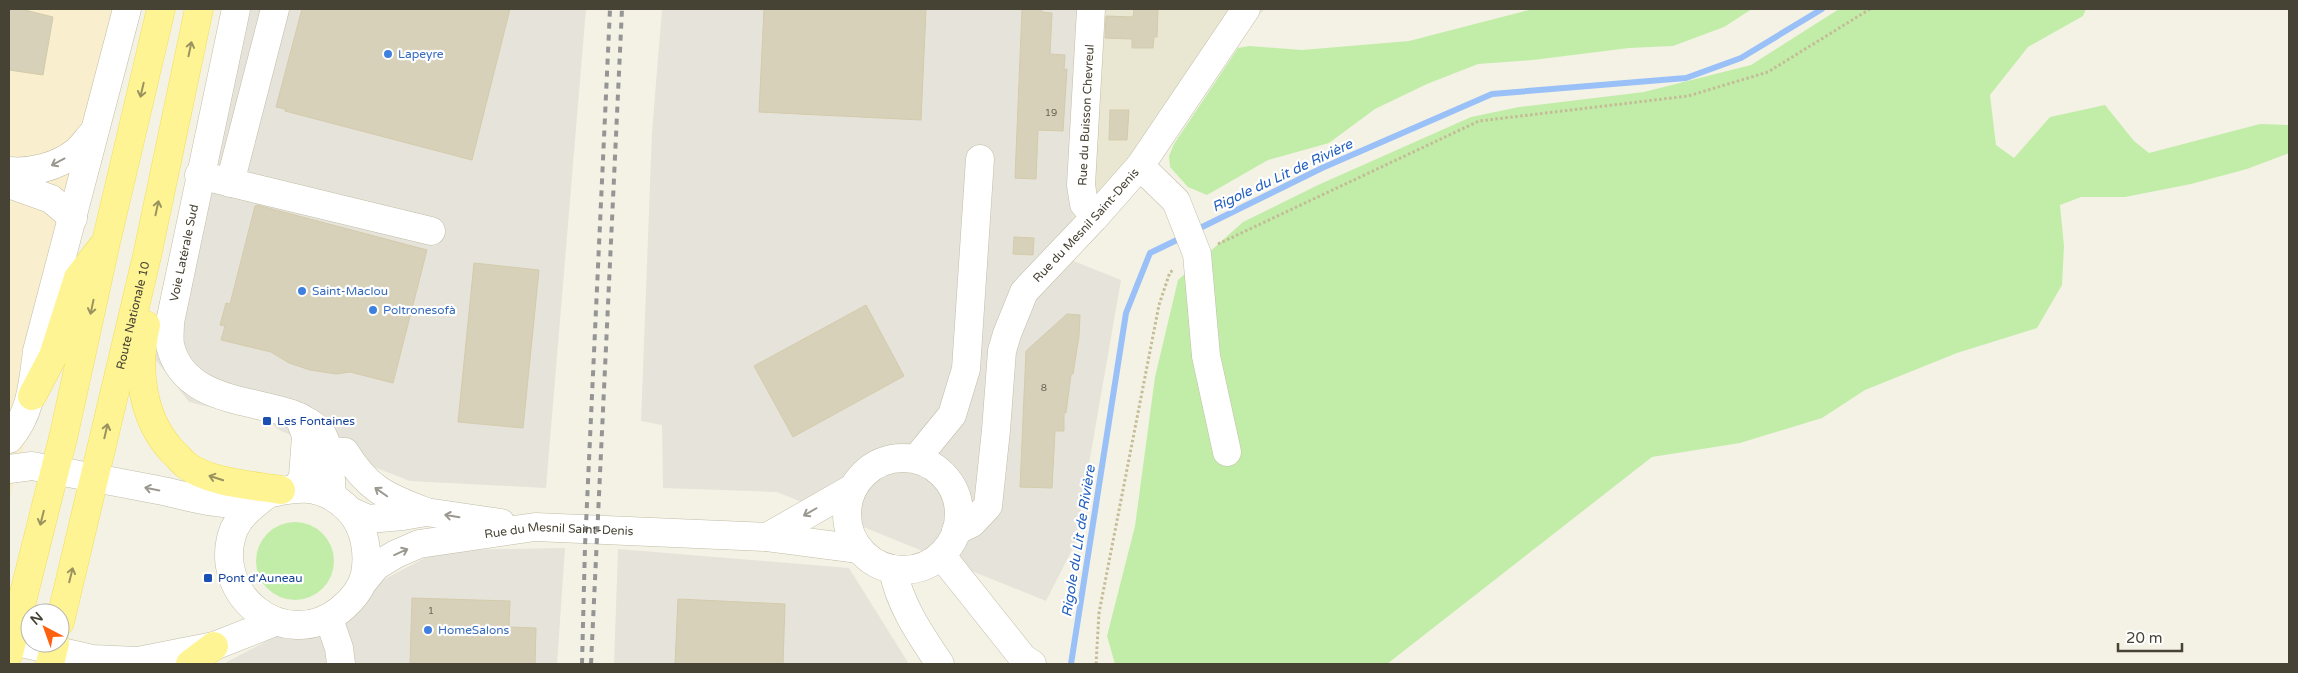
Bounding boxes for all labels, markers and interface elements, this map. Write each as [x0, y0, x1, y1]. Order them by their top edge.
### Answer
one-way arrow [186, 41, 195, 57]
street label: Rue du Buisson Chevreul [1075, 44, 1097, 186]
place label: Lapeyre [398, 47, 444, 61]
marker: Lapeyre [382, 48, 394, 60]
one-way arrow [137, 82, 146, 98]
house number: 19 [1045, 107, 1057, 119]
water label: Rigole du Lit de Rivière [1209, 135, 1356, 216]
one-way arrow [51, 157, 66, 167]
street label: Rue du Mesnil Saint-Denis [1030, 165, 1142, 285]
one-way arrow [153, 200, 162, 216]
street label: Voie Latérale Sud [167, 203, 201, 303]
street label: Route Nationale 10 [113, 260, 153, 371]
place label: Saint-Maclou [312, 284, 388, 298]
marker: Saint-Maclou [296, 285, 308, 297]
one-way arrow [87, 298, 96, 314]
place label: Poltronesofà [383, 303, 456, 317]
marker: Poltronesofà [367, 304, 379, 316]
house number: 8 [1041, 382, 1047, 394]
place label: Les Fontaines [277, 414, 355, 428]
marker: Les Fontaines [261, 415, 273, 427]
one-way arrow [102, 424, 111, 440]
water label: Rigole du Lit de Rivière [1058, 463, 1099, 618]
one-way arrow [209, 472, 225, 482]
one-way arrow [144, 483, 160, 493]
one-way arrow [374, 487, 388, 497]
one-way arrow [804, 508, 818, 518]
one-way arrow [37, 509, 46, 525]
one-way arrow [444, 511, 460, 521]
street label: Rue du Mesnil Saint-Denis [483, 519, 634, 541]
one-way arrow [393, 547, 408, 556]
one-way arrow [67, 567, 76, 583]
place label: Pont d'Auneau [218, 571, 303, 585]
marker: Pont d'Auneau [202, 572, 214, 584]
north arrow [20, 603, 70, 653]
house number: 1 [428, 605, 434, 617]
text: N [27, 608, 47, 629]
scale bar [2118, 620, 2182, 652]
place label: HomeSalons [438, 623, 510, 637]
marker: HomeSalons [422, 624, 434, 636]
text: 20 m [2126, 629, 2163, 647]

